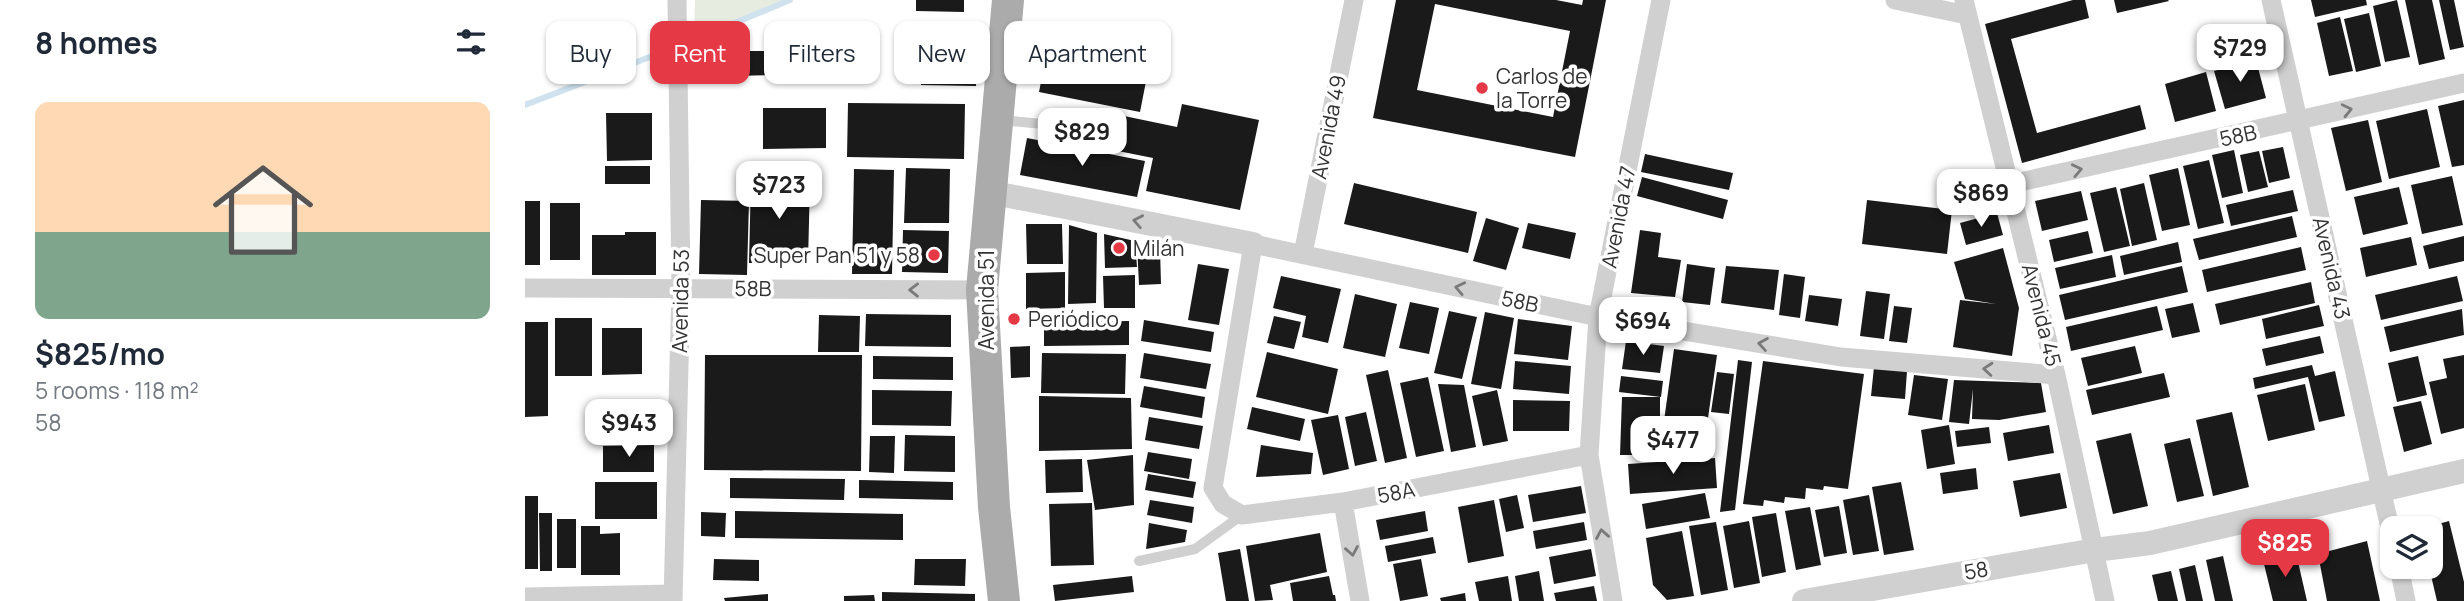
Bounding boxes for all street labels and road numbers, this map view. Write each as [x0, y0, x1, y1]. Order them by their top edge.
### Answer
street label: Avenida 49 [1304, 73, 1352, 181]
street label: 58B [2217, 117, 2259, 153]
street label: Avenida 47 [1594, 164, 1642, 270]
street label: Avenida 43 [2307, 214, 2357, 322]
street label: Avenida 53 [665, 249, 695, 353]
street label: Avenida 51 [972, 250, 1000, 350]
street label: Avenida 45 [2016, 261, 2068, 369]
street label: 58B [734, 274, 772, 302]
street label: 58B [1499, 283, 1541, 319]
street label: 58A [1375, 475, 1417, 509]
street label: 58 [1962, 554, 1990, 586]

